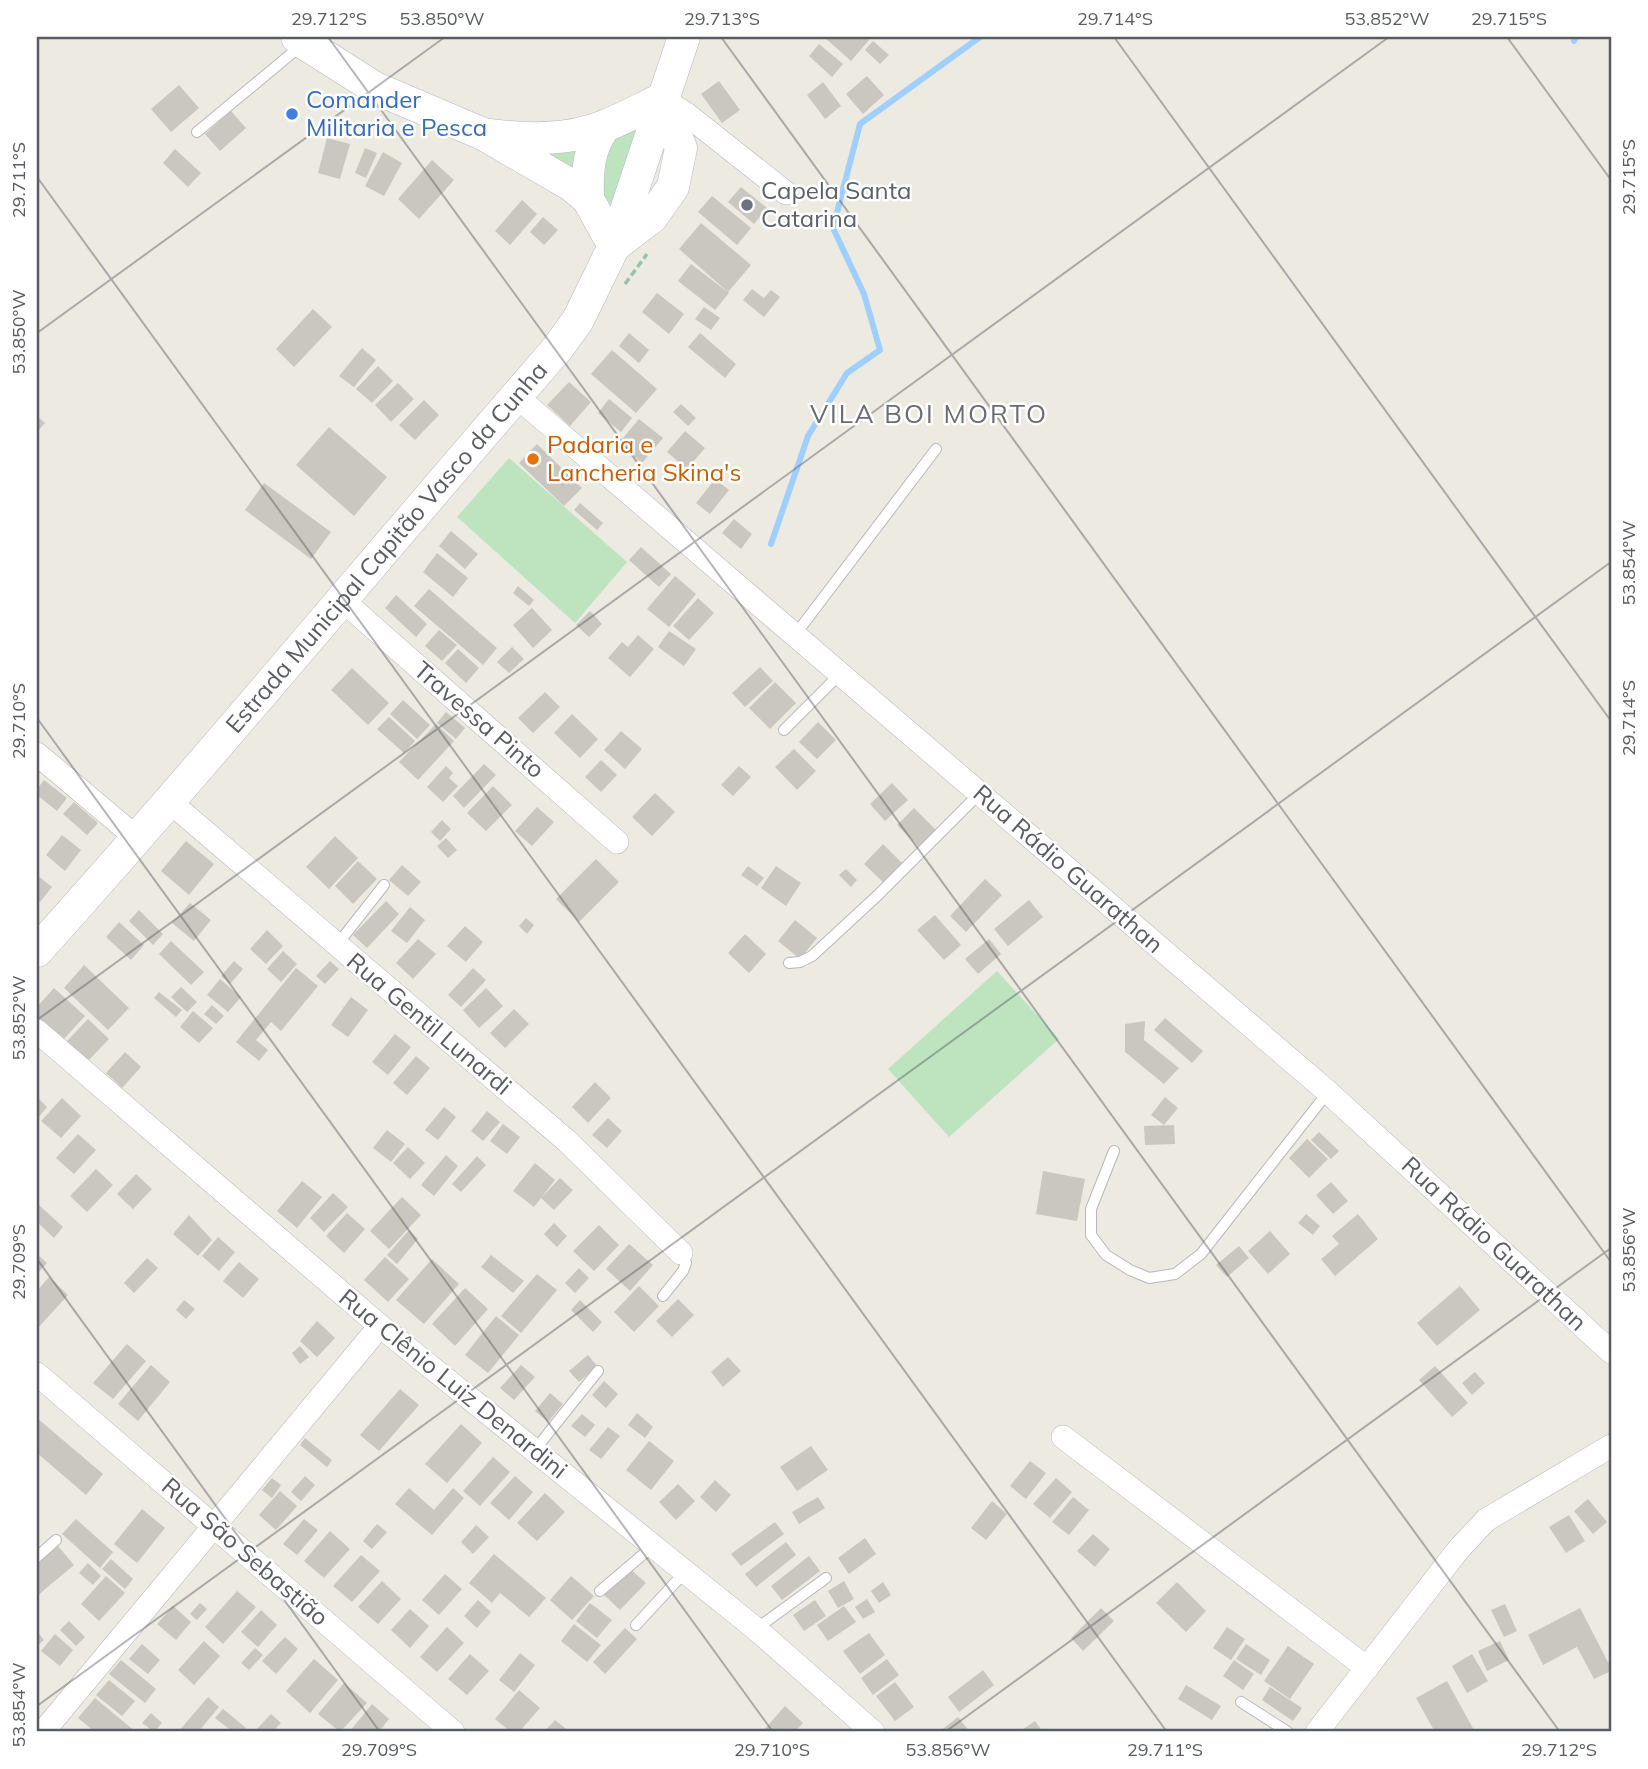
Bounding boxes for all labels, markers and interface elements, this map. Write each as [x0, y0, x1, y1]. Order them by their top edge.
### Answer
text: 29.712°S [291, 7, 367, 30]
text: 53.850°W [399, 7, 485, 30]
text: 29.713°S [684, 7, 760, 30]
text: 29.714°S [1077, 7, 1153, 30]
text: 53.852°W [1344, 7, 1430, 30]
text: 29.715°S [1471, 7, 1547, 30]
place label: Comander Militaria e Pesca [306, 84, 487, 142]
marker: Comander Militaria e Pesca [284, 106, 300, 122]
text: 29.715°S [1617, 139, 1640, 215]
text: 29.711°S [7, 142, 30, 218]
place label: Capela Santa Catarina [761, 175, 911, 233]
marker: Capela Santa Catarina [739, 197, 755, 213]
text: 53.850°W [7, 289, 30, 375]
street label: Estrada Municipal Capitão Vasco da Cunha [219, 355, 553, 739]
district label: VILA BOI MORTO [810, 397, 1048, 430]
place label: Padaria e Lancheria Skina's [547, 429, 741, 487]
marker: Padaria e Lancheria Skina's [525, 451, 541, 467]
text: 53.854°W [1617, 520, 1640, 606]
street label: Travessa Pinto [408, 654, 551, 784]
text: 29.714°S [1617, 680, 1640, 756]
text: 29.710°S [7, 683, 30, 759]
street label: Rua Rádio Guarathan [968, 778, 1170, 959]
street label: Rua Gentil Lunardi [341, 946, 518, 1101]
text: 53.852°W [7, 975, 30, 1061]
street label: Rua Rádio Guarathan [1396, 1150, 1593, 1337]
text: 53.856°W [1617, 1207, 1640, 1293]
text: 29.709°S [7, 1224, 30, 1300]
street label: Rua Clênio Luiz Denardini [333, 1282, 574, 1485]
street label: Rua São Sebastião [156, 1471, 335, 1632]
text: 53.854°W [7, 1662, 30, 1748]
text: 29.709°S [341, 1738, 417, 1761]
text: 29.710°S [734, 1738, 810, 1761]
text: 53.856°W [905, 1738, 991, 1761]
text: 29.711°S [1127, 1738, 1203, 1761]
text: 29.712°S [1521, 1738, 1597, 1761]

